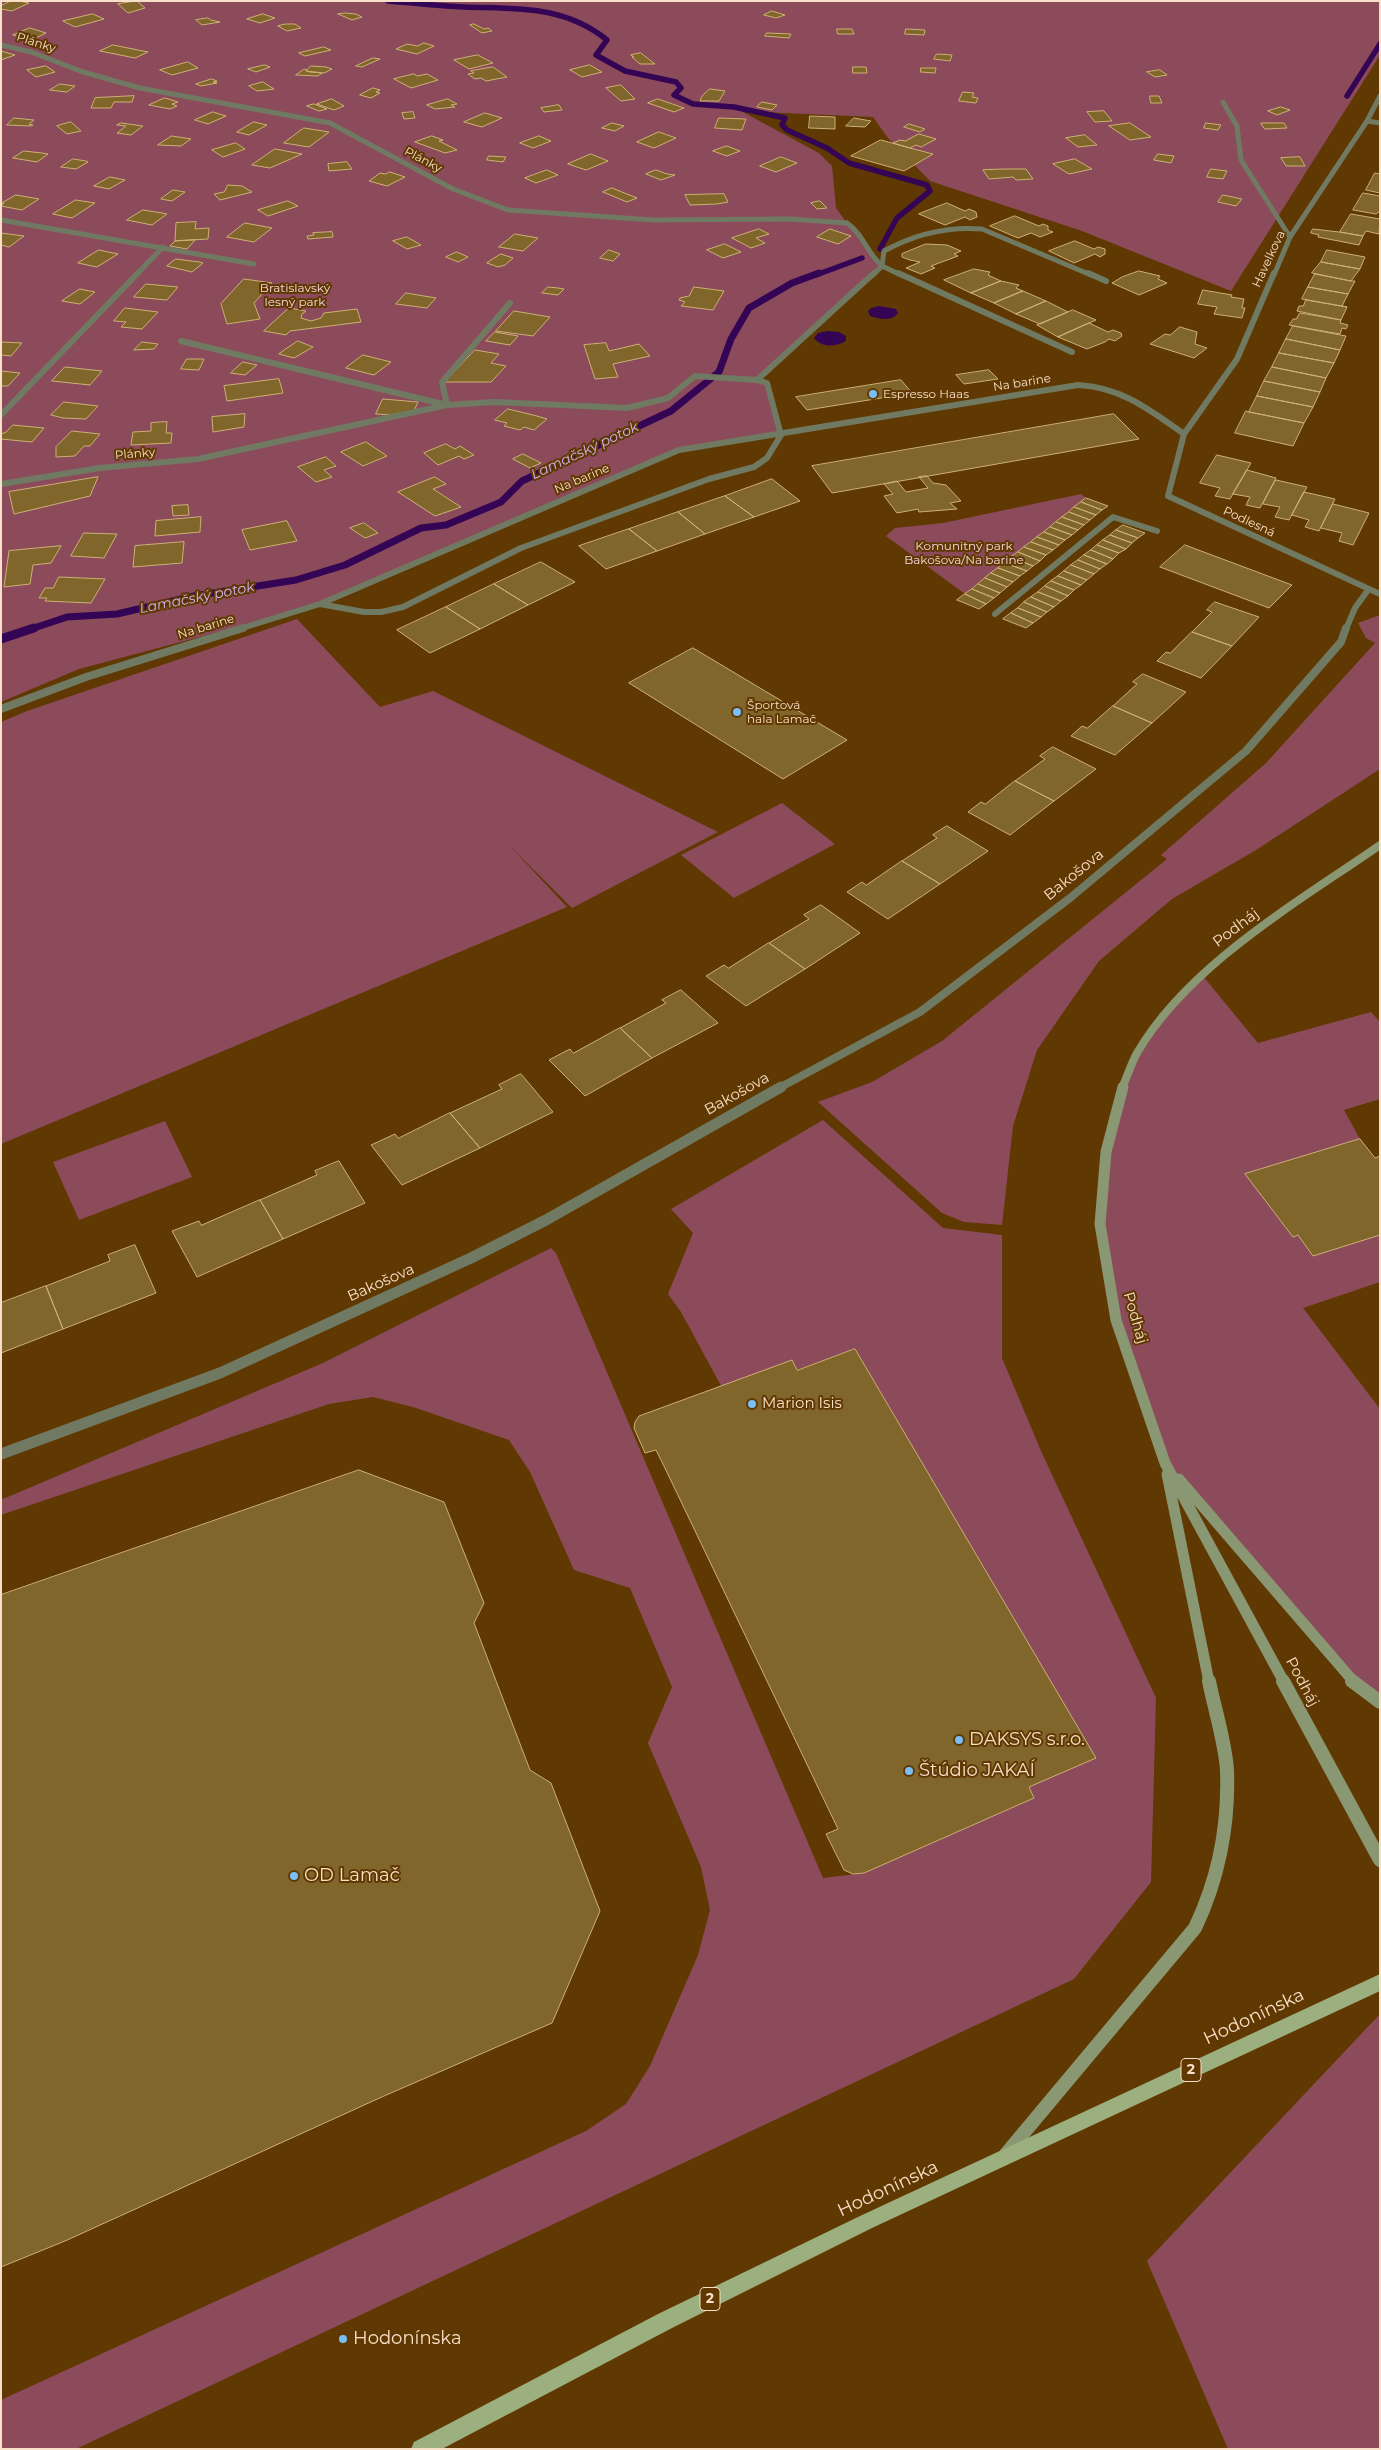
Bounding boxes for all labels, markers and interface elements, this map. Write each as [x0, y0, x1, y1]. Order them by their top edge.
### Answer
street label: Plánky [15, 30, 57, 56]
street label: Plánky [402, 144, 444, 176]
street label: Havelkova [1250, 228, 1288, 290]
park label: Bratislavský lesný park [260, 281, 330, 309]
street label: Na barine [992, 371, 1052, 395]
place label: Espresso Haas [883, 387, 969, 401]
marker: Espresso Haas [867, 388, 879, 400]
water label: Lamačský potok [529, 419, 641, 483]
street label: Plánky [114, 445, 156, 463]
street label: Na barine [552, 461, 612, 497]
street label: Podlesná [1221, 504, 1277, 540]
park label: Komunitný park Bakošova/Na barine [904, 539, 1024, 567]
water label: Lamačský potok [138, 579, 256, 617]
street label: Na barine [176, 612, 236, 642]
place label: Športová hala Lamač [747, 698, 816, 726]
marker: Športová hala Lamač [731, 706, 743, 718]
street label: Bakošova [1041, 846, 1107, 904]
street label: Podháj [1209, 905, 1263, 951]
street label: Bakošova [701, 1069, 773, 1119]
street label: Bakošova [345, 1260, 417, 1306]
street label: Podháj [1119, 1290, 1151, 1346]
place label: Marion Isis [762, 1395, 842, 1413]
marker: Marion Isis [746, 1398, 758, 1410]
street label: Podháj [1282, 1654, 1322, 1710]
place label: DAKSYS s.r.o. [969, 1729, 1085, 1751]
marker: DAKSYS s.r.o. [953, 1734, 965, 1746]
place label: Štúdio JAKAÍ [919, 1760, 1035, 1782]
marker: Štúdio JAKAÍ [903, 1765, 915, 1777]
place label: OD Lamač [304, 1865, 400, 1887]
marker: OD Lamač [288, 1870, 300, 1882]
street label: Hodonínska [1200, 1984, 1308, 2050]
road number: 2 [1181, 2058, 1201, 2082]
street label: Hodonínska [834, 2156, 942, 2222]
road number: 2 [700, 2288, 720, 2310]
place label: Hodonínska [353, 2328, 462, 2350]
marker: Hodonínska [337, 2333, 349, 2345]

